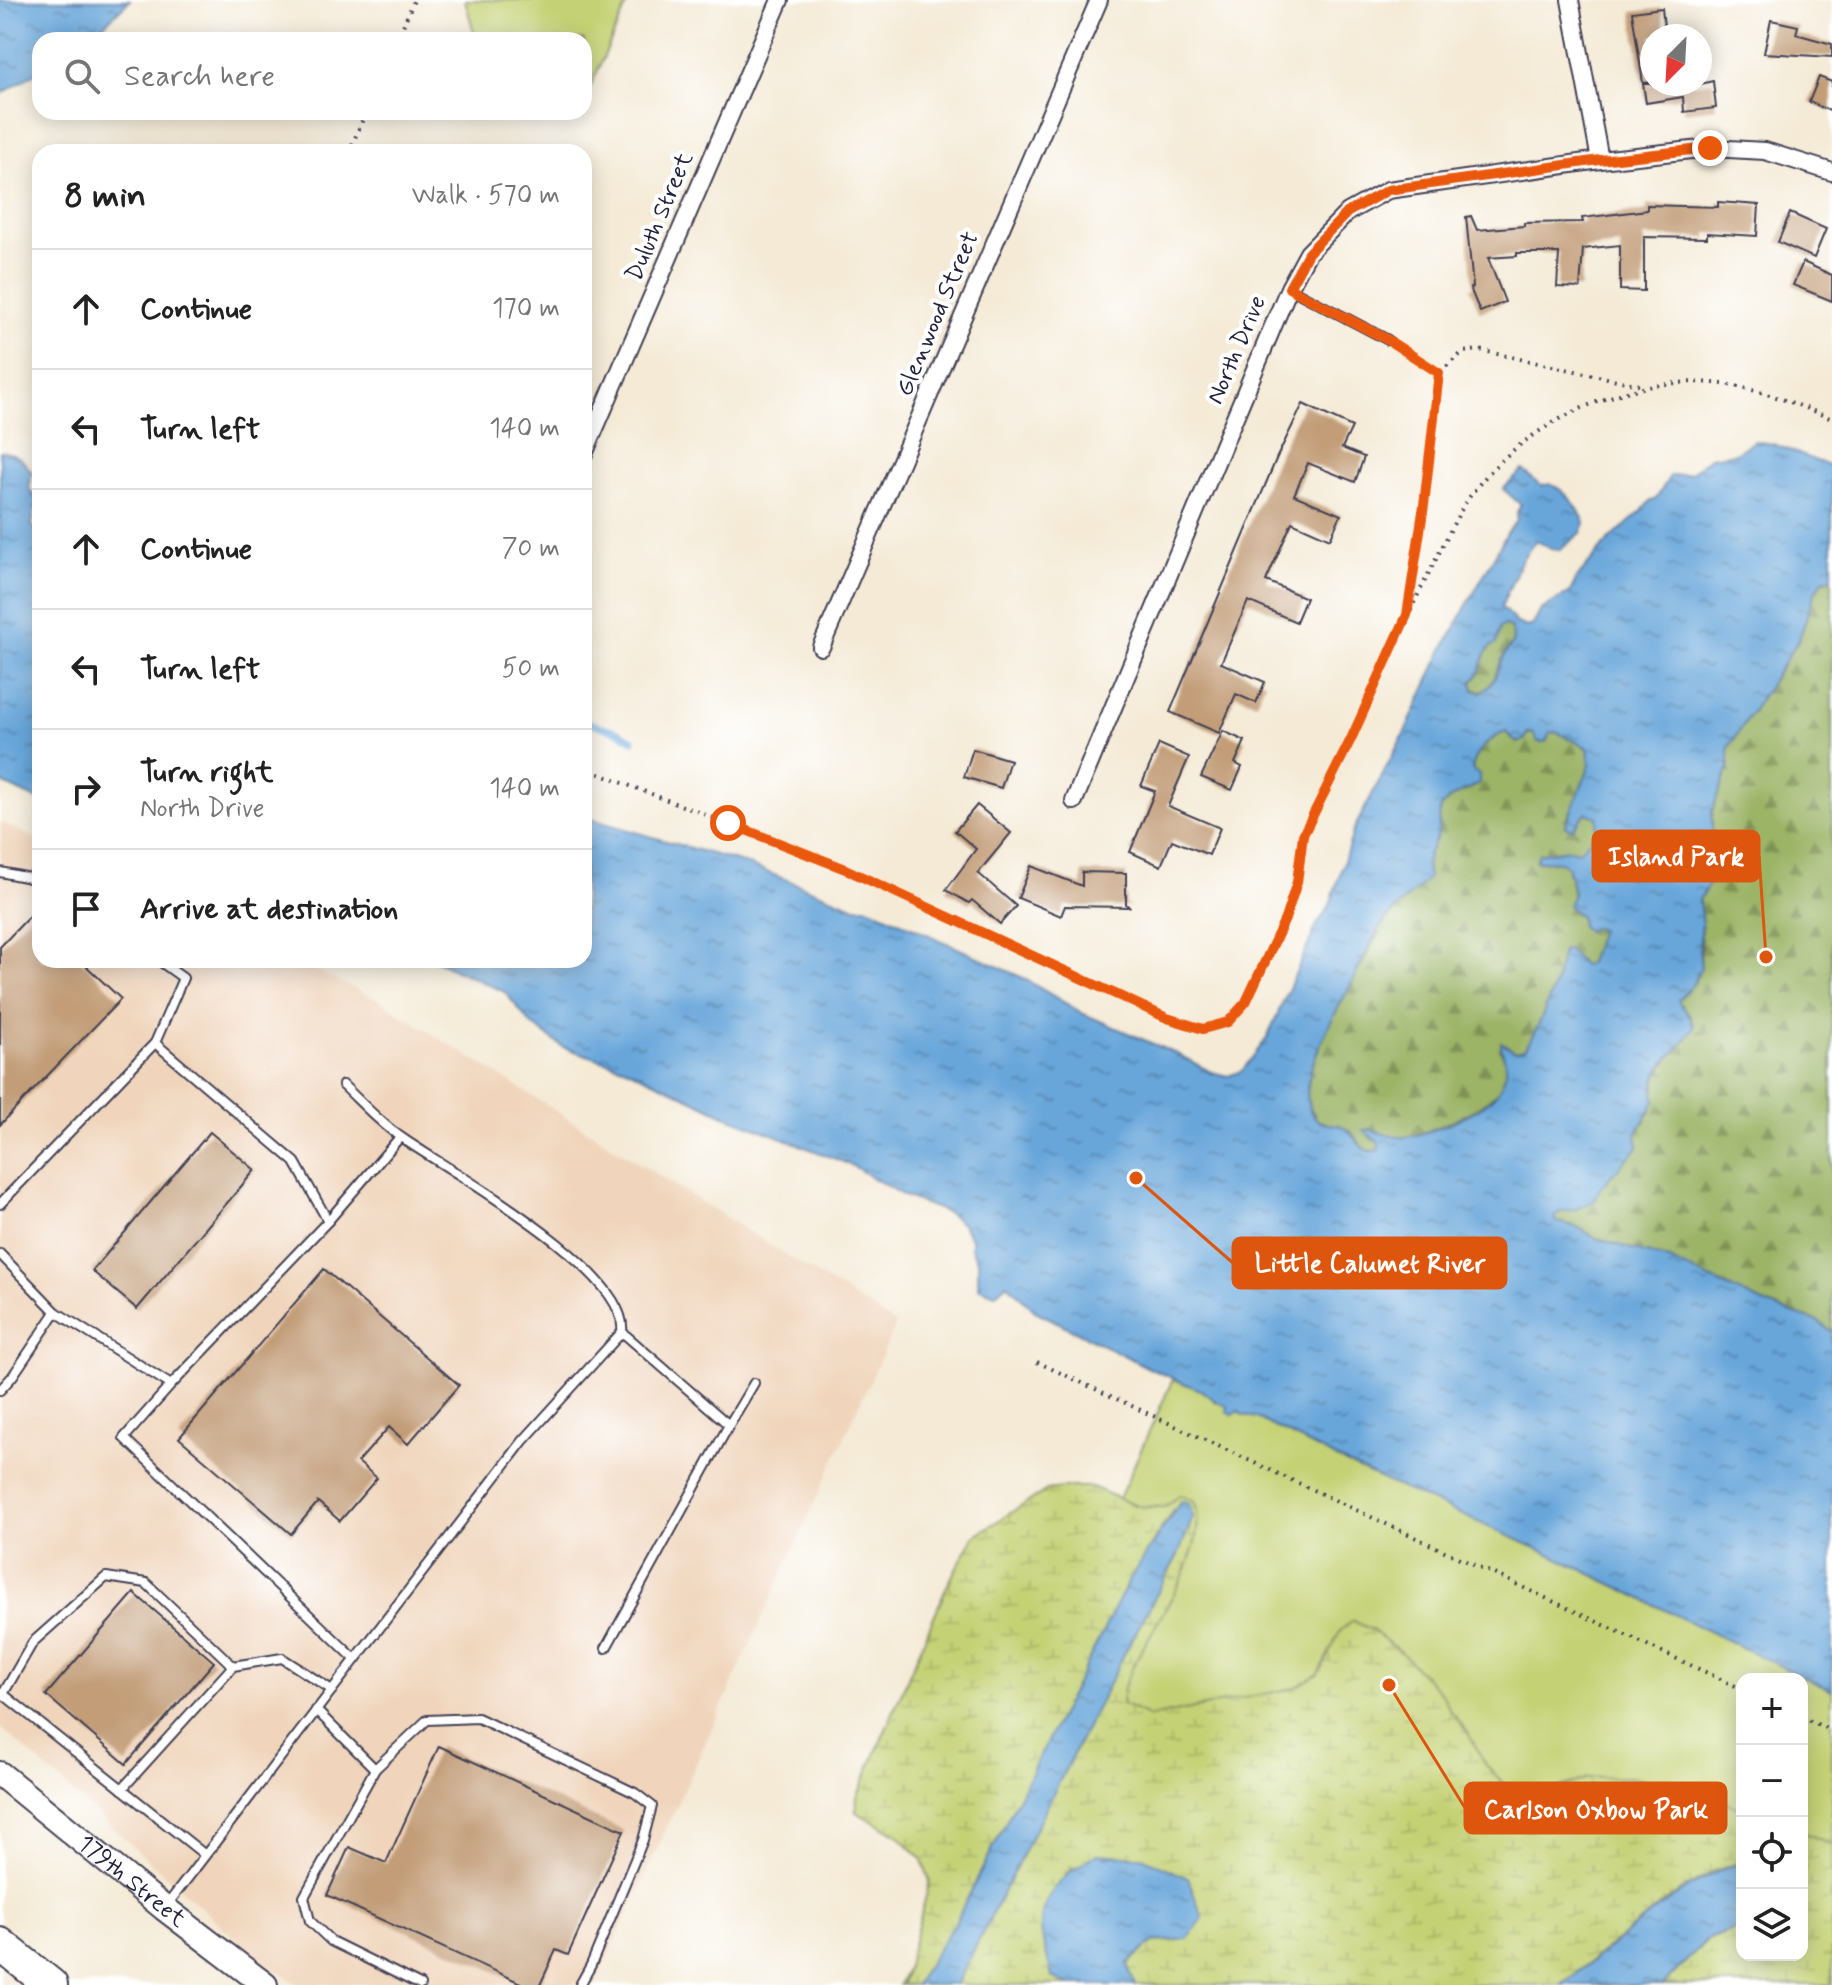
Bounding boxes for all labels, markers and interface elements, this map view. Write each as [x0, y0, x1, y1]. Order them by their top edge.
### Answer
north arrow [1640, 24, 1712, 96]
search box [32, 32, 592, 120]
icon: search [60, 54, 104, 98]
text: Search here [124, 57, 275, 96]
route end [1692, 130, 1728, 166]
street label: Duluth Street [619, 148, 701, 286]
text: 8 min [64, 174, 146, 219]
text: Walk · 570 m [412, 179, 560, 213]
street label: Glenwood Street [889, 227, 987, 401]
icon: ahead [64, 287, 108, 331]
text: Continue [140, 290, 252, 329]
street label: North Drive [1200, 291, 1274, 409]
text: 170 m [492, 292, 560, 326]
icon: left [64, 407, 108, 451]
text: Turn left [140, 410, 260, 449]
text: 140 m [489, 412, 560, 446]
icon: ahead [64, 527, 108, 571]
text: Continue [140, 530, 252, 569]
text: 70 m [502, 532, 560, 566]
icon: left [64, 647, 108, 691]
text: Turn left [140, 650, 260, 689]
text: 50 m [502, 652, 560, 686]
text: Turn right [140, 753, 273, 792]
icon: right [64, 767, 108, 811]
text: 140 m [489, 772, 560, 806]
text: North Drive [140, 792, 265, 826]
route start [710, 805, 746, 841]
callout: Island Park [1593, 831, 1759, 881]
text: Island Park [1608, 841, 1744, 875]
icon: arrive [64, 887, 108, 931]
text: Arrive at destination [140, 890, 398, 929]
callout: Little Calumet River [1233, 1238, 1506, 1288]
text: Little Calumet River [1255, 1248, 1486, 1282]
map controls [1736, 1673, 1808, 1961]
button: + [1736, 1673, 1808, 1745]
button: − [1736, 1745, 1808, 1817]
callout: Carlson Oxbow Park [1465, 1783, 1726, 1833]
text: Carlson Oxbow Park [1484, 1794, 1708, 1828]
button: locate [1736, 1817, 1808, 1889]
street label: 179th Street [71, 1828, 192, 1935]
button: layers [1736, 1889, 1808, 1961]

